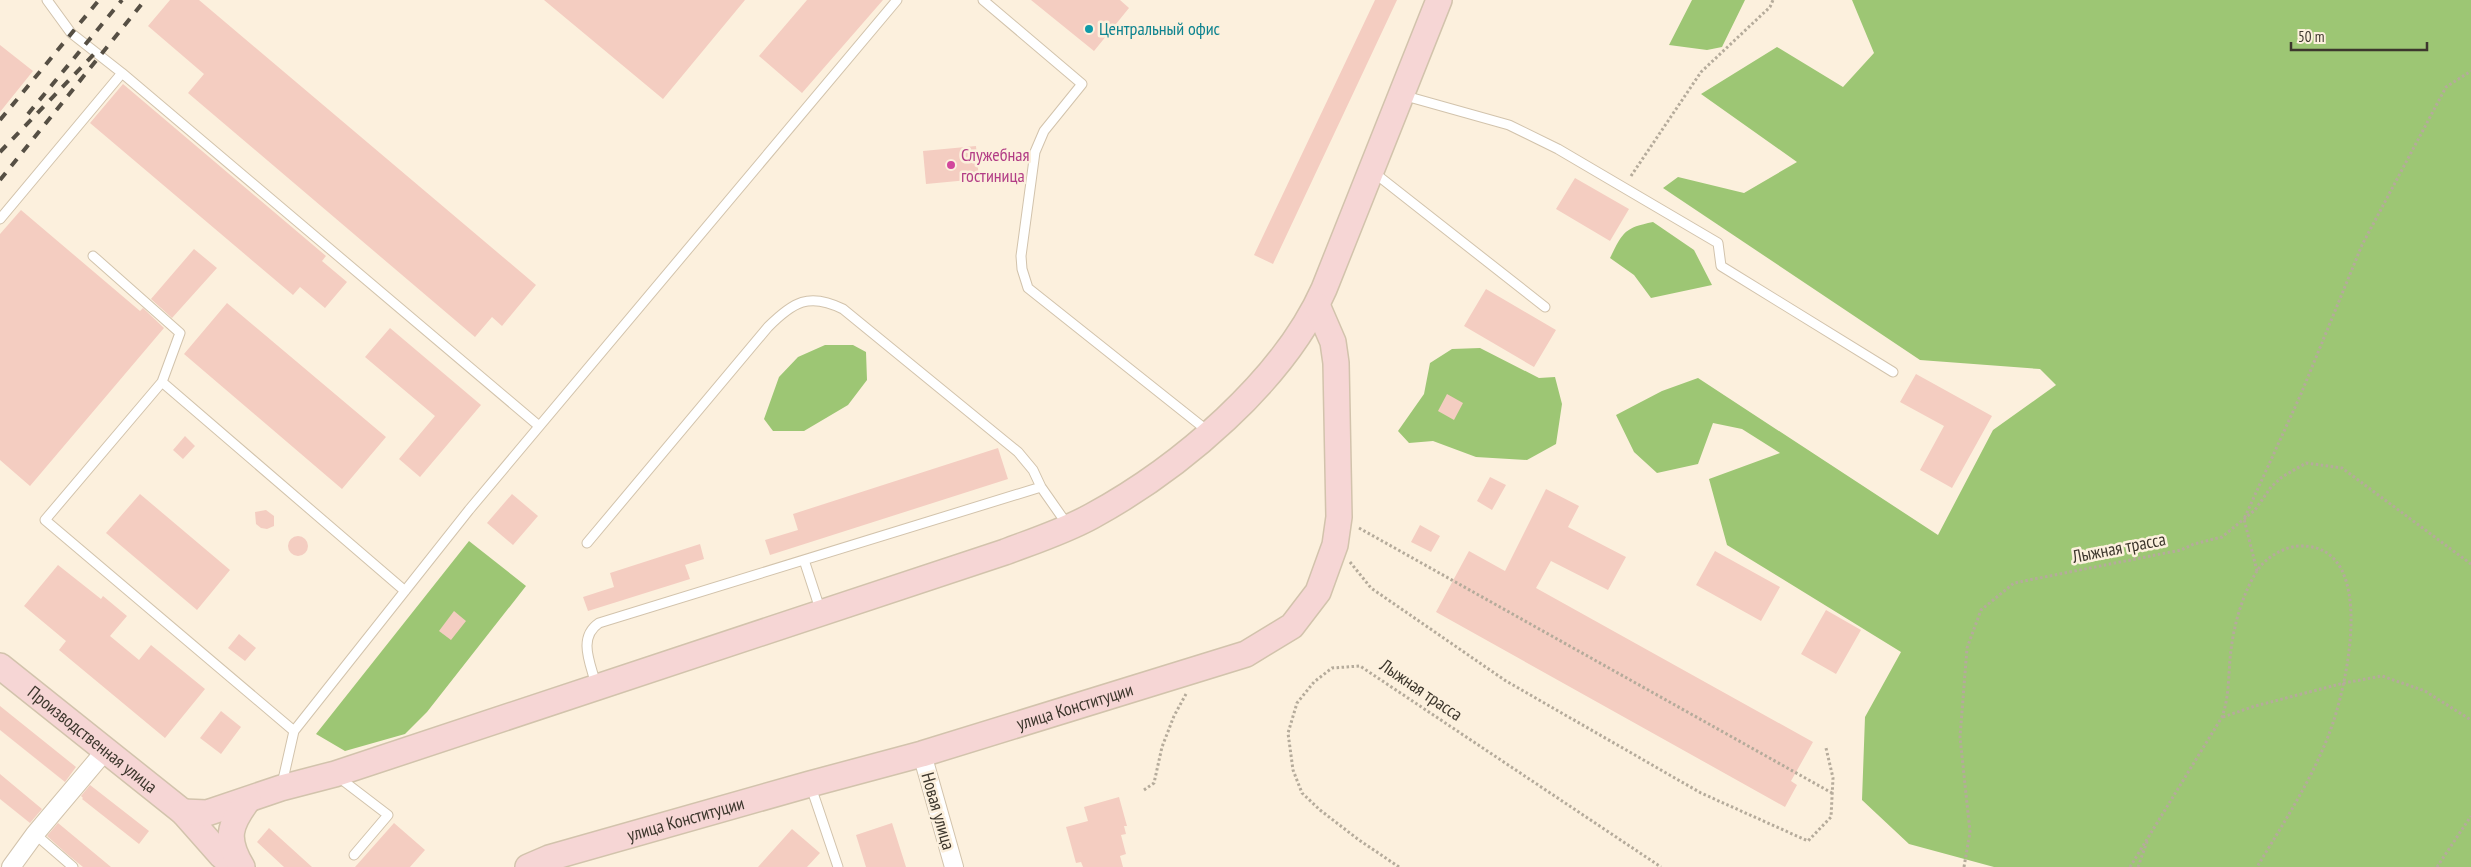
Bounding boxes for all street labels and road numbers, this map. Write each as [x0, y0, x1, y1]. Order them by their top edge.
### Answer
street label: Лыжная трасса [2069, 527, 2168, 568]
street label: Лыжная трасса [1375, 653, 1467, 726]
street label: улица Конституции [1014, 678, 1136, 735]
street label: Производственная улица [23, 680, 162, 798]
street label: Новая улица [916, 769, 960, 852]
street label: улица Конституции [624, 791, 747, 846]

